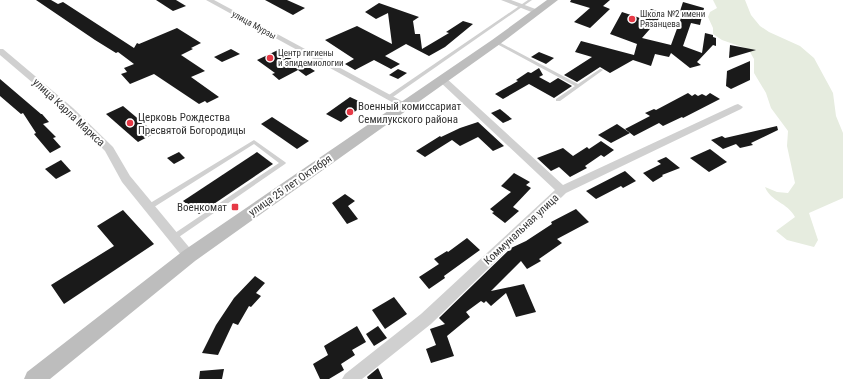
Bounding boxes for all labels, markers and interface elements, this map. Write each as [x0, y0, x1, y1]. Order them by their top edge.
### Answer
street label: улица Мурзы [230, 9, 278, 41]
place label: Школа №2 имени Рязанцева [640, 9, 705, 29]
marker: Школа №2 имени Рязанцева [627, 14, 637, 24]
place label: Центр гигиены и эпидемиологии [278, 48, 344, 68]
marker: Центр гигиены и эпидемиологии [265, 53, 275, 63]
street label: улица Карла Маркса [30, 76, 107, 149]
place label: Военный комиссариат Семилукского района [358, 100, 462, 126]
marker: Военный комиссариат Семилукского района [345, 107, 355, 117]
place label: Церковь Рождества Пресвятой Богородицы [138, 111, 246, 137]
marker: Церковь Рождества Пресвятой Богородицы [125, 118, 135, 128]
street label: улица 25 лет Октября [246, 152, 334, 219]
street label: Коммунальная улица [481, 191, 561, 267]
place label: Военкомат [177, 201, 227, 214]
marker: Военкомат [230, 202, 240, 212]

